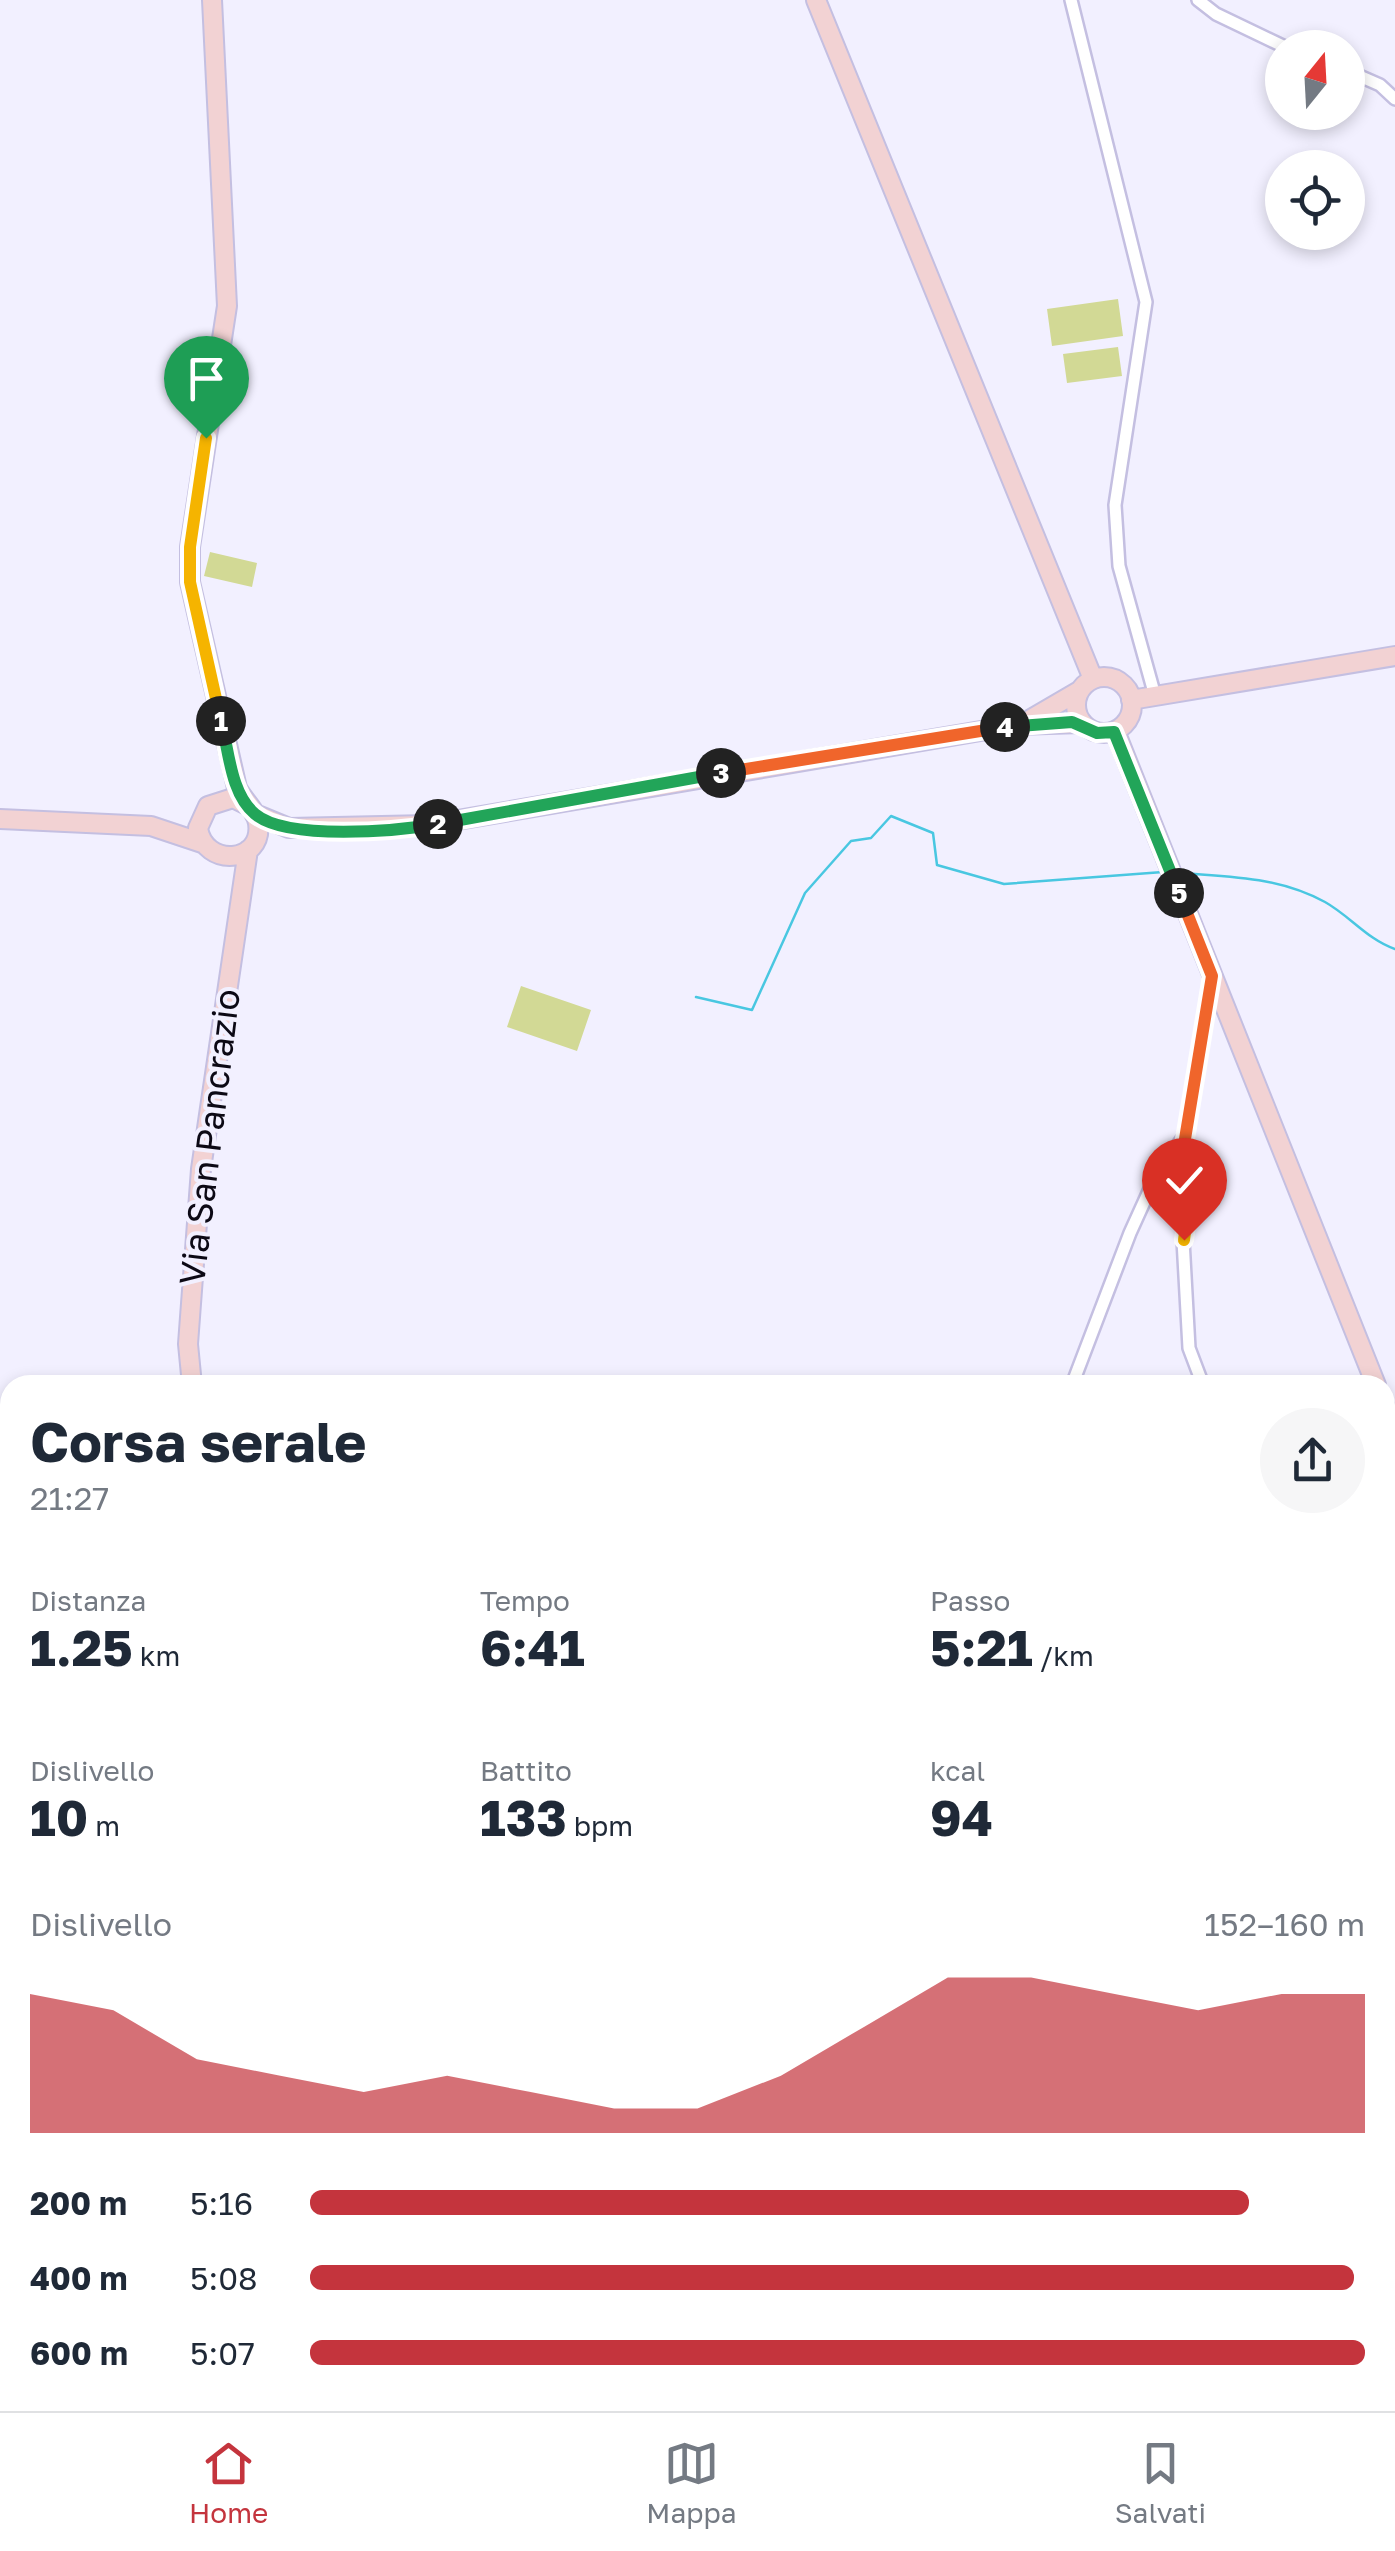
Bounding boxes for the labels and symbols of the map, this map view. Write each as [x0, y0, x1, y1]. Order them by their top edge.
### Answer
north arrow [1265, 30, 1365, 130]
pin [164, 336, 249, 439]
pin: 1 [196, 696, 246, 746]
pin: 4 [980, 702, 1030, 752]
pin: 3 [696, 748, 746, 798]
pin: 2 [413, 799, 463, 849]
pin: 5 [1154, 868, 1204, 918]
street label: Via San Pancrazio [170, 986, 248, 1287]
pin [1142, 1138, 1227, 1241]

